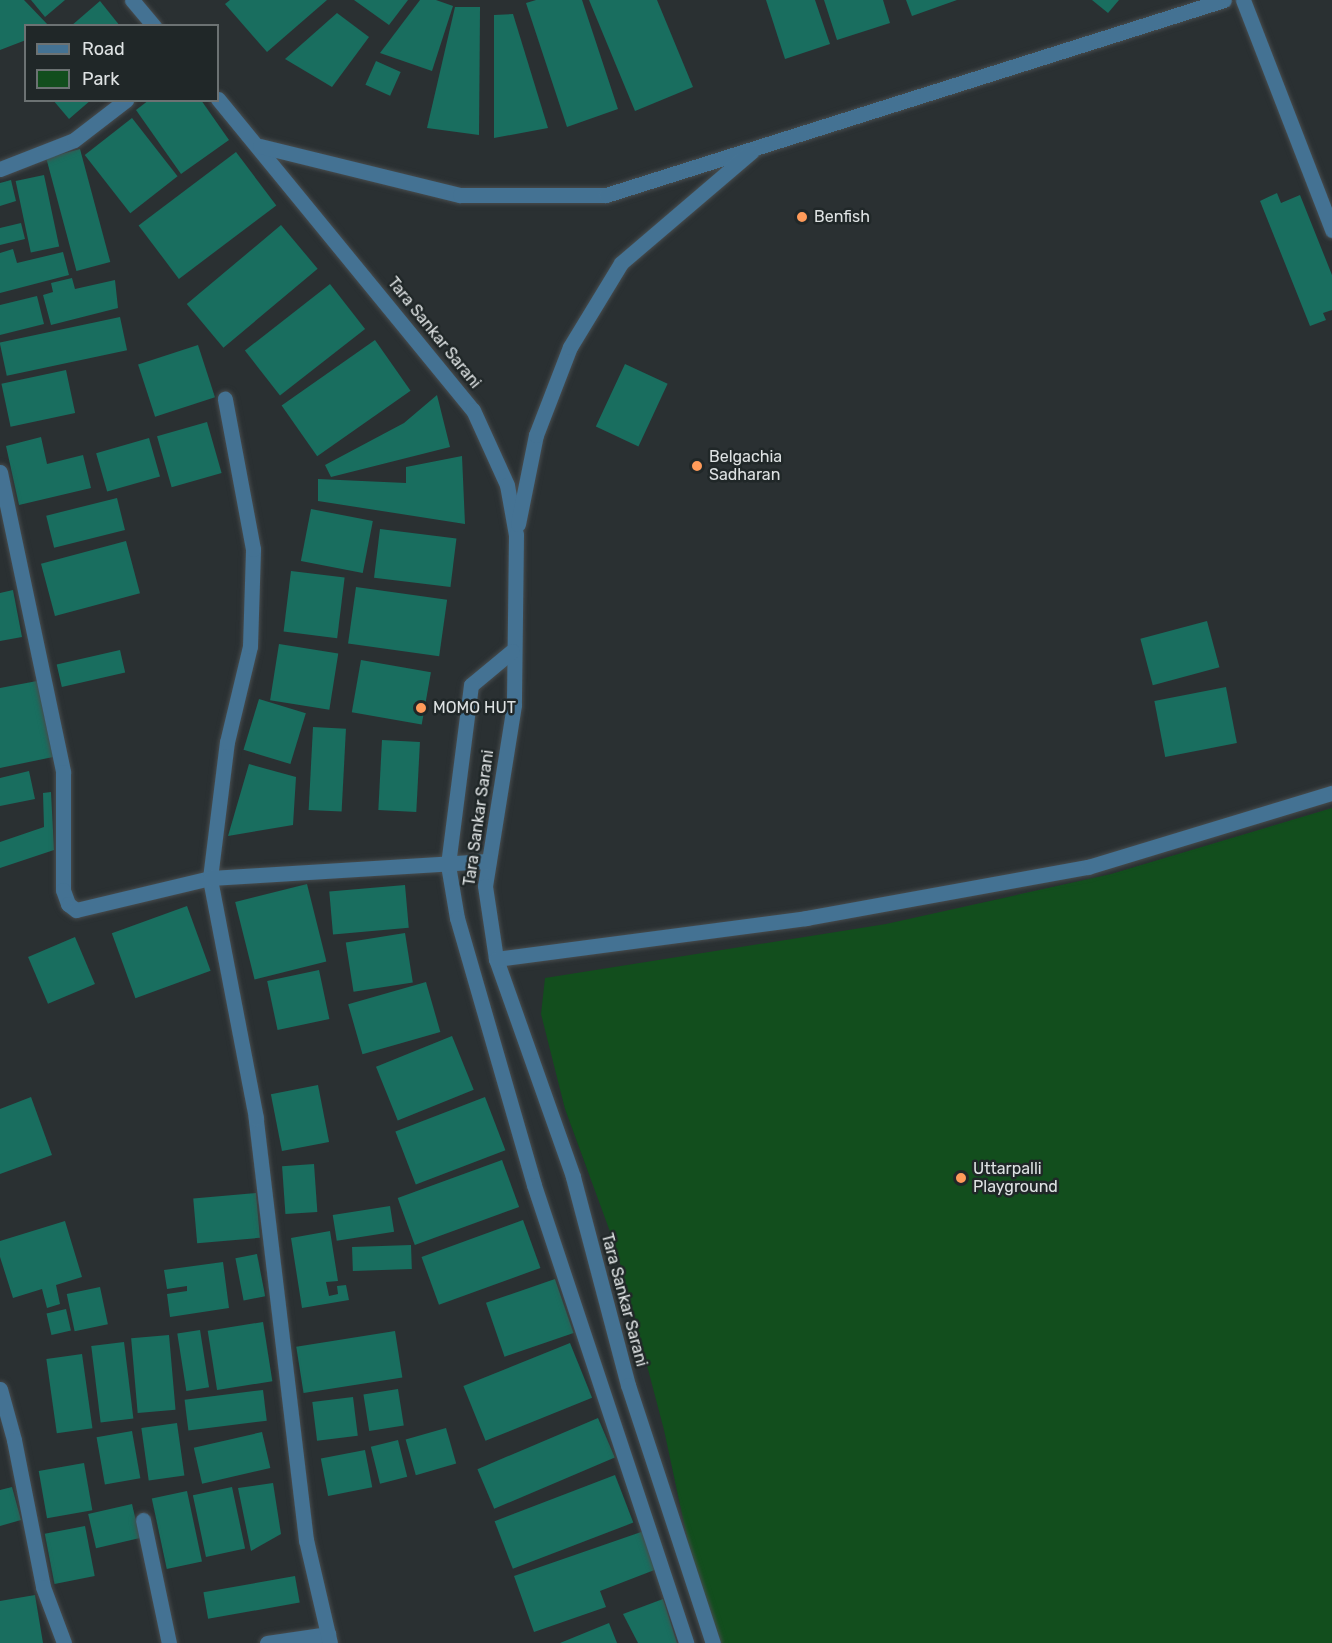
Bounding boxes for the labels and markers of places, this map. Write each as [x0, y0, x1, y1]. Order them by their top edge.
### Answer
place label: Benfish [814, 207, 870, 227]
marker: Benfish [795, 210, 809, 224]
place label: Belgachia Sadharan [709, 447, 782, 485]
marker: Belgachia Sadharan [690, 459, 704, 473]
place label: MOMO HUT [433, 698, 516, 718]
marker: MOMO HUT [414, 701, 428, 715]
place label: Uttarpalli Playground [973, 1159, 1058, 1197]
marker: Uttarpalli Playground [954, 1171, 968, 1185]

